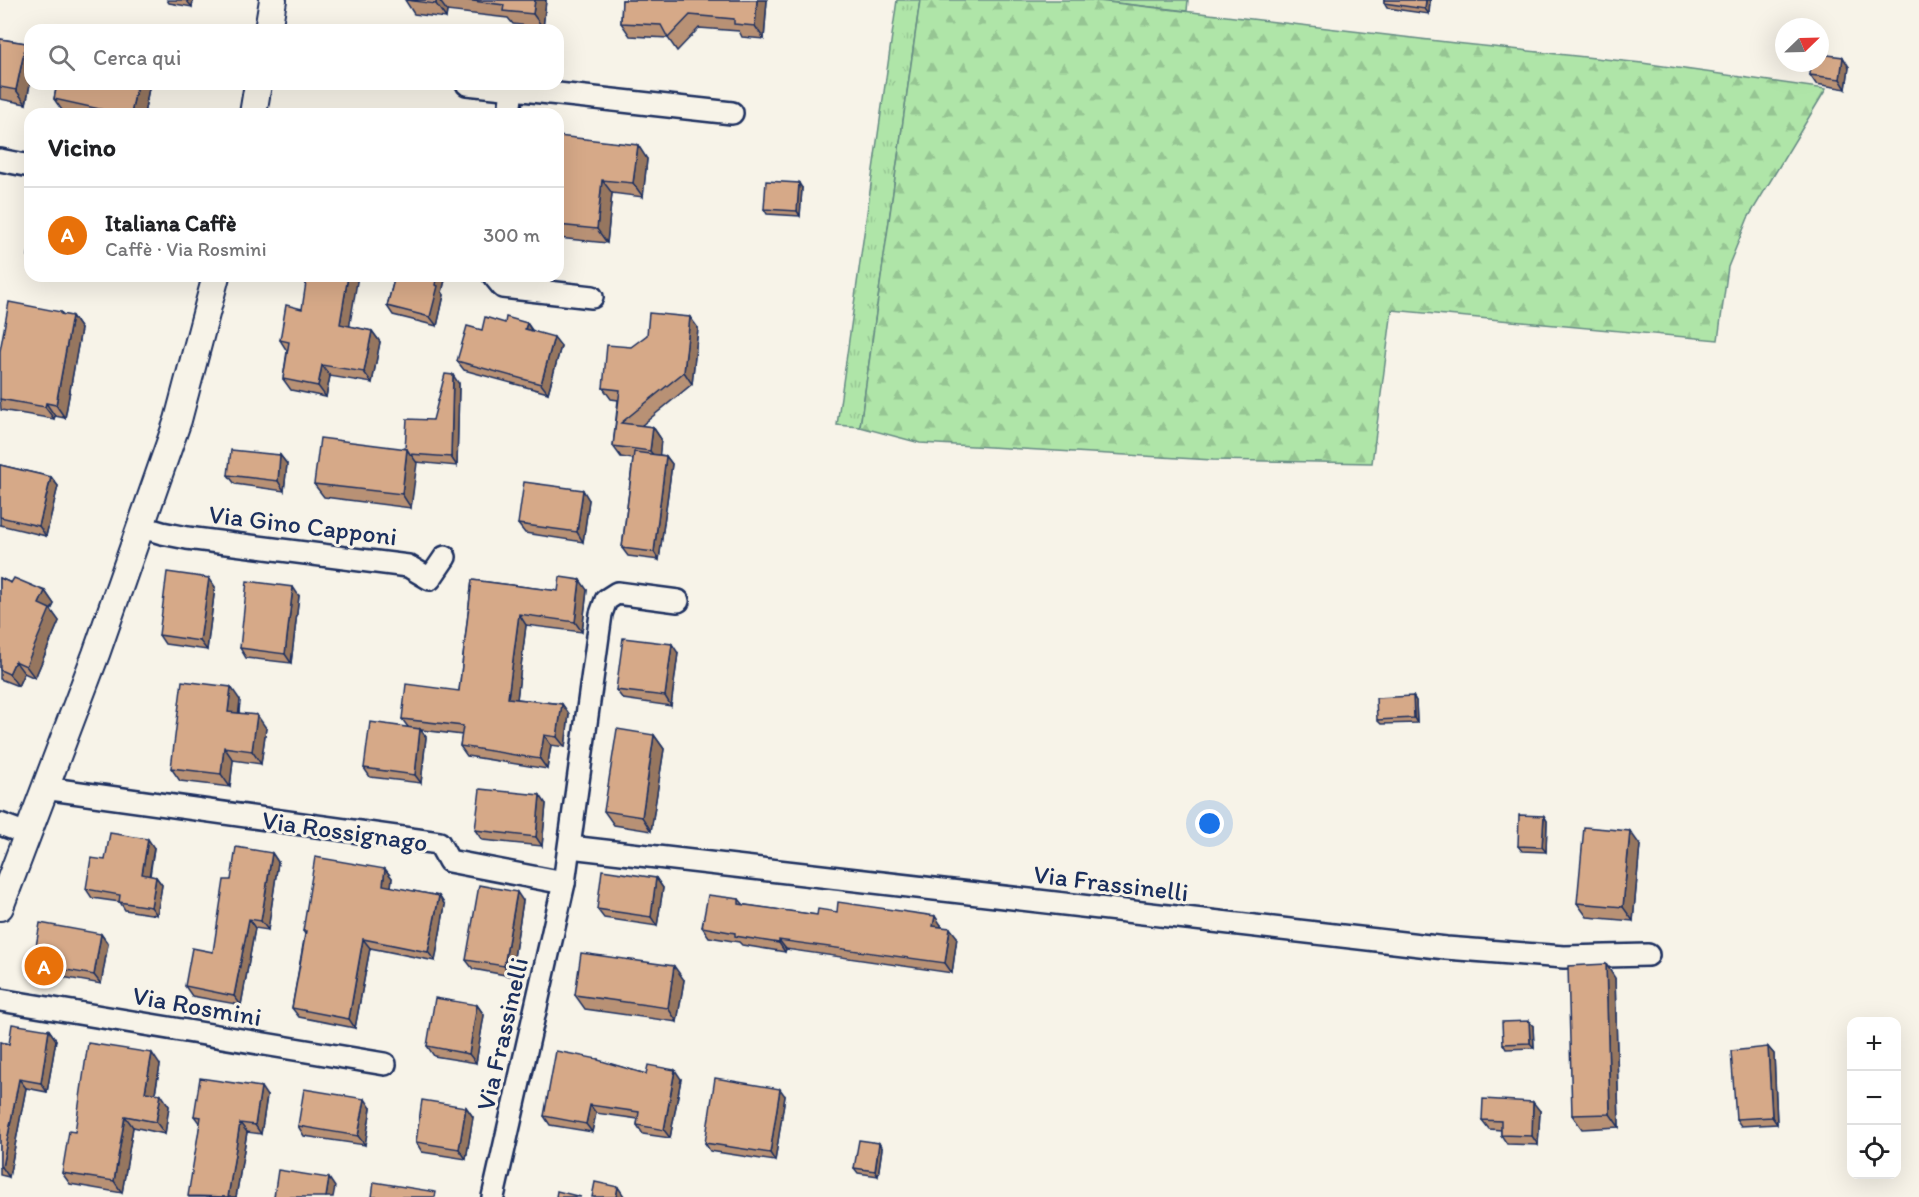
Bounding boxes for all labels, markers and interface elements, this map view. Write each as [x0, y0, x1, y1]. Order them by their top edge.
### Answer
north arrow [1775, 18, 1829, 72]
search box [24, 24, 564, 90]
icon: search [45, 41, 78, 74]
text: Cerca qui [93, 44, 181, 71]
text: Vicino [48, 131, 116, 163]
text: Italiana Caffè [105, 210, 237, 237]
text: A [61, 223, 74, 247]
text: 300 m [483, 223, 540, 247]
text: Caffè · Via Rosmini [105, 237, 267, 261]
street label: Via Gino Capponi [207, 498, 399, 552]
street label: Via Rossignago [260, 804, 430, 858]
your location [1195, 809, 1224, 838]
street label: Via Frassinelli [1032, 858, 1190, 908]
pin: A [24, 944, 63, 988]
street label: Via Frassinelli [469, 954, 535, 1114]
street label: Via Rosmini [130, 979, 264, 1033]
map controls [1847, 1017, 1901, 1179]
button: + [1847, 1017, 1901, 1071]
button: − [1847, 1071, 1901, 1125]
button: locate [1847, 1125, 1901, 1179]

